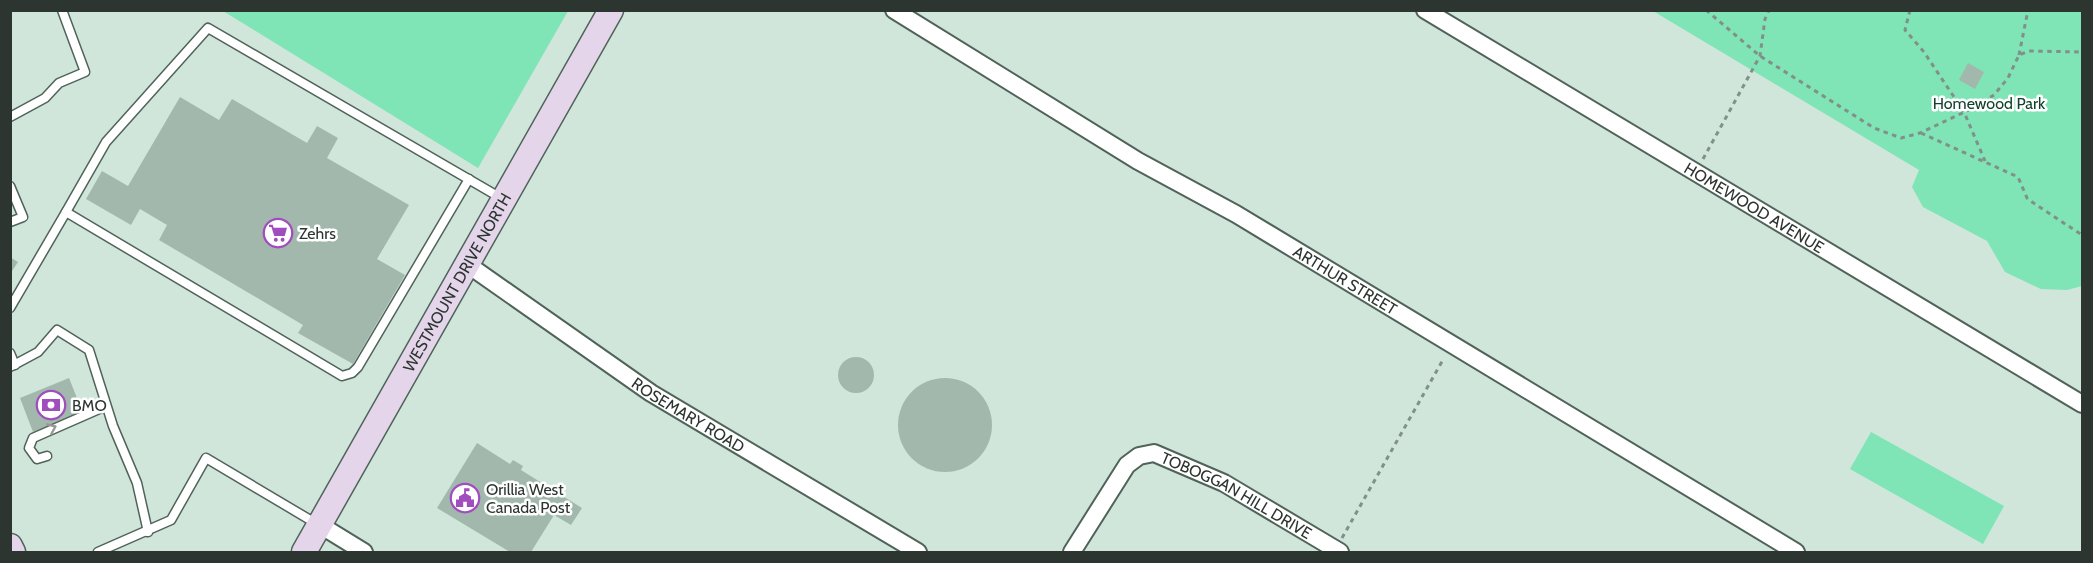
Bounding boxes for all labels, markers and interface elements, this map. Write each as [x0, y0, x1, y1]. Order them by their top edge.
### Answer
park label: Homewood Park [1933, 94, 2046, 113]
street label: HOMEWOOD AVENUE [1681, 158, 1828, 257]
street label: WESTMOUNT DRIVE NORTH [399, 190, 515, 375]
supermarket icon: Zehrs [262, 217, 294, 249]
place label: Zehrs [299, 224, 336, 243]
street label: ARTHUR STREET [1290, 241, 1401, 319]
street label: ROSEMARY ROAD [628, 373, 748, 456]
bank icon: BMO [35, 389, 67, 421]
place label: BMO [72, 396, 107, 415]
one-way arrow [46, 423, 57, 435]
street label: TOBOGGAN HILL DRIVE [1158, 448, 1315, 543]
place label: Orillia West Canada Post [486, 480, 571, 517]
public building icon: Orillia West Canada Post [449, 482, 481, 514]

